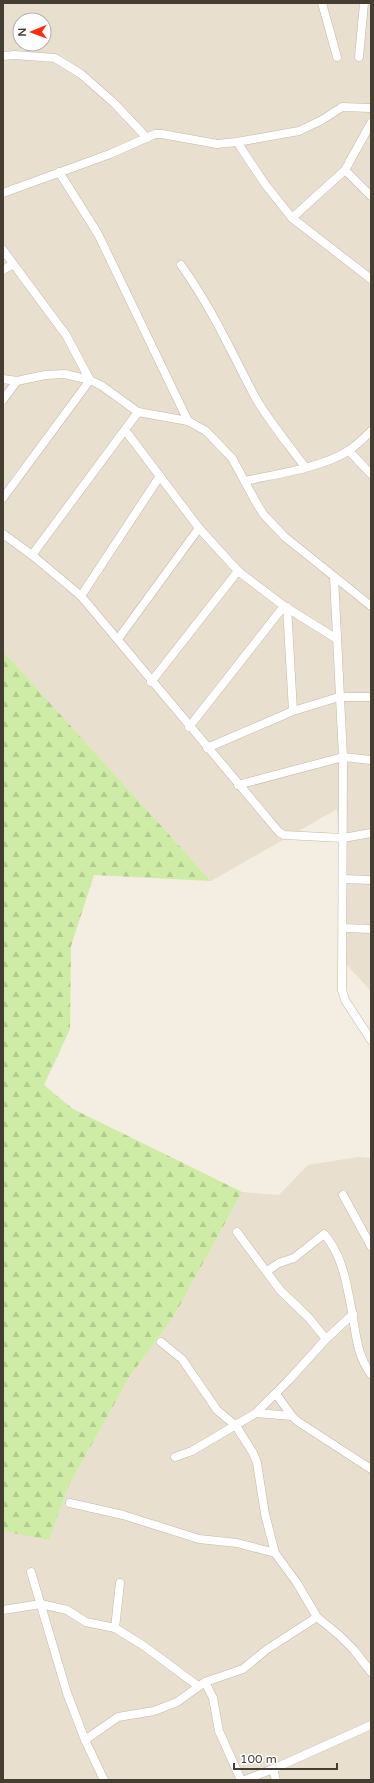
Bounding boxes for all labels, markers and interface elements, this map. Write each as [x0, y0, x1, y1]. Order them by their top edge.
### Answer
north arrow [12, 12, 52, 52]
text: N [16, 28, 29, 37]
scale bar [234, 1745, 337, 1771]
text: 100 m [240, 1752, 277, 1766]

